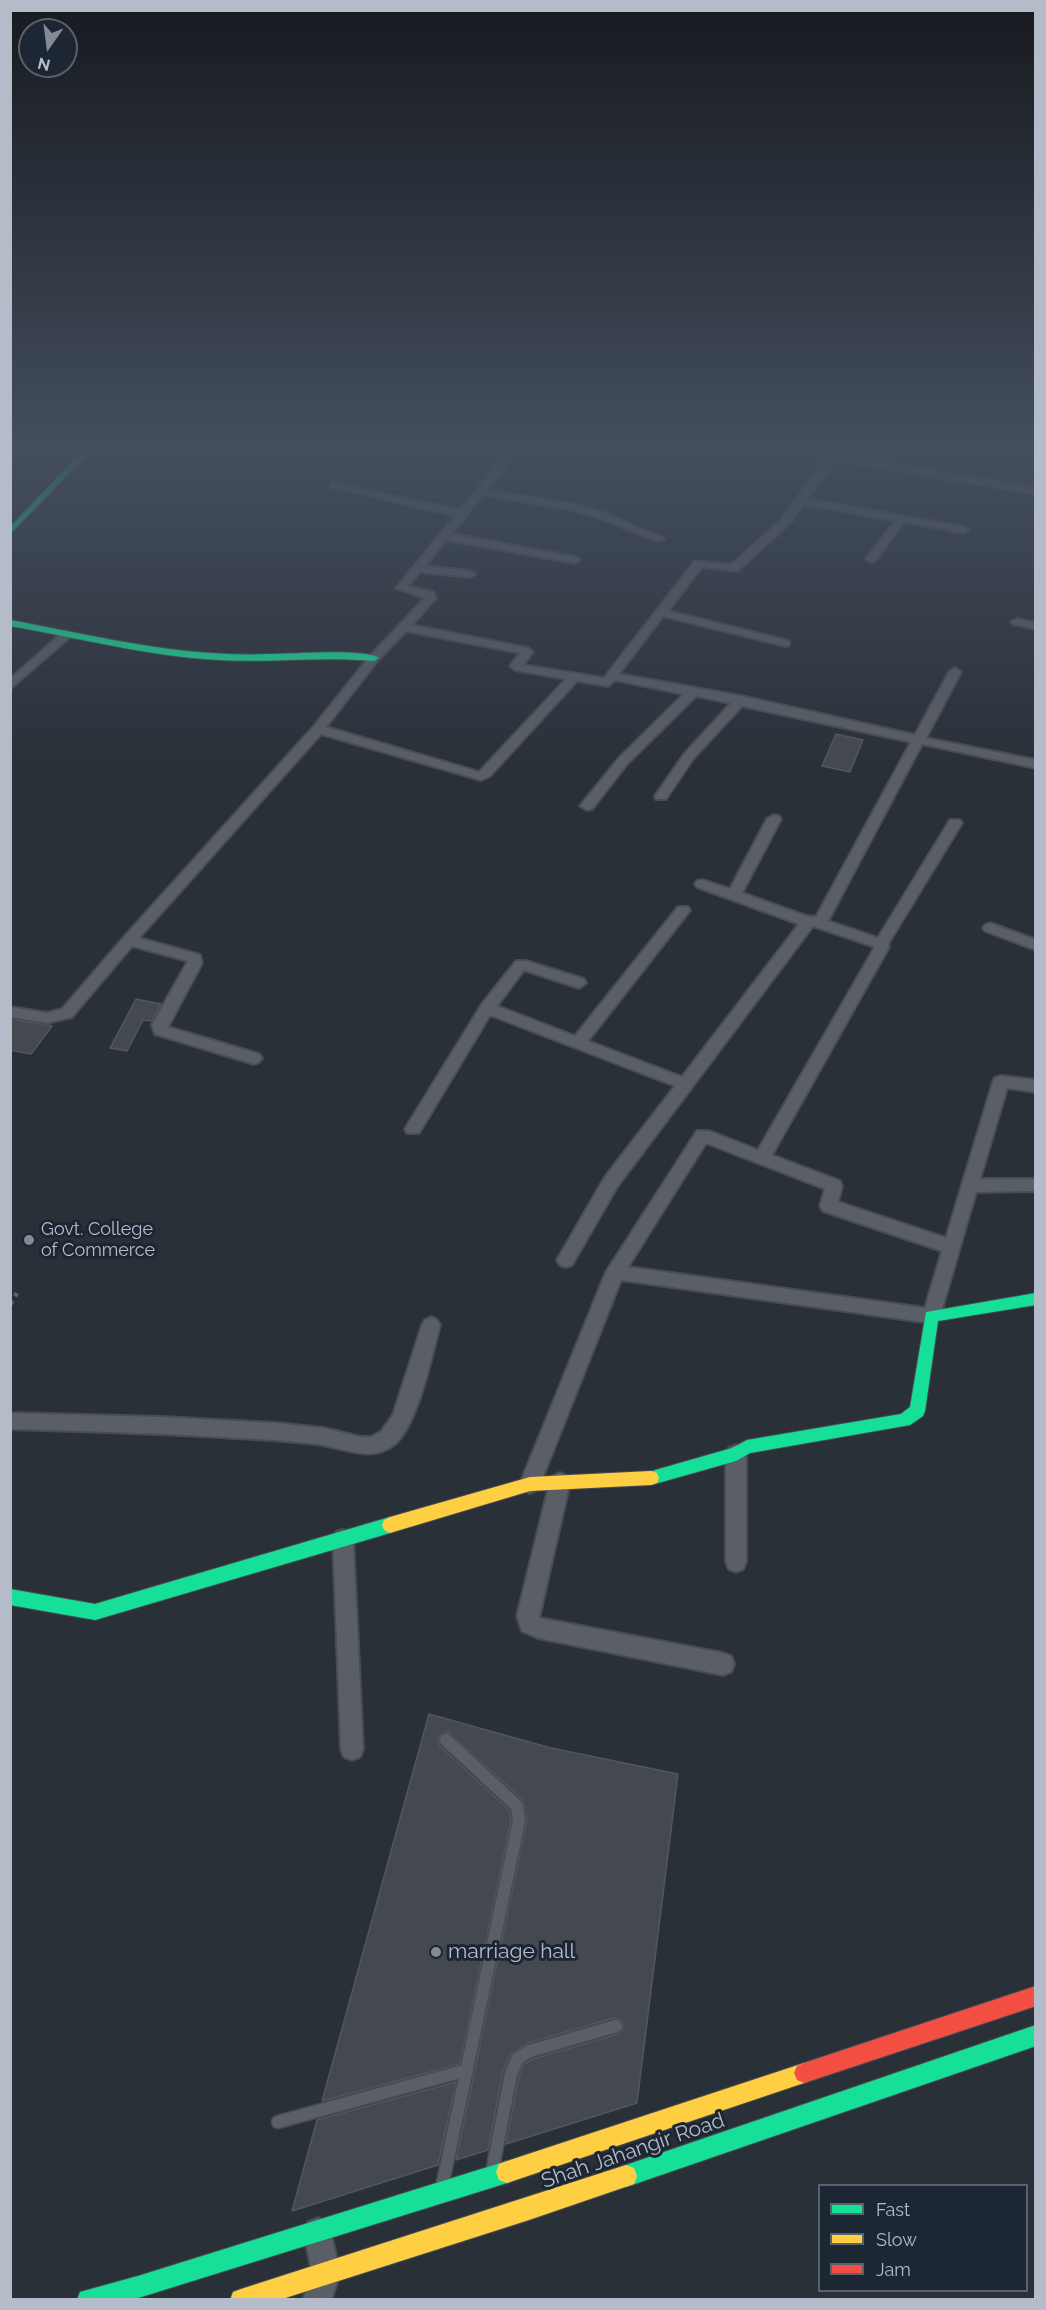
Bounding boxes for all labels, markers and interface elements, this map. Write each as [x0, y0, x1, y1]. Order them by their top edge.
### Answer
north arrow [18, 18, 78, 78]
text: N [36, 53, 52, 75]
place label: Govt. College of Commerce [41, 1219, 155, 1262]
marker: Govt. College of Commerce [22, 1233, 36, 1247]
place label: marriage hall [448, 1939, 575, 1965]
marker: marriage hall [429, 1945, 443, 1959]
street label: Shah Jahangir Road [538, 2108, 728, 2194]
legend [818, 2184, 1028, 2292]
text: Fast [876, 2199, 910, 2220]
text: Slow [876, 2229, 917, 2250]
text: Jam [876, 2259, 911, 2280]

